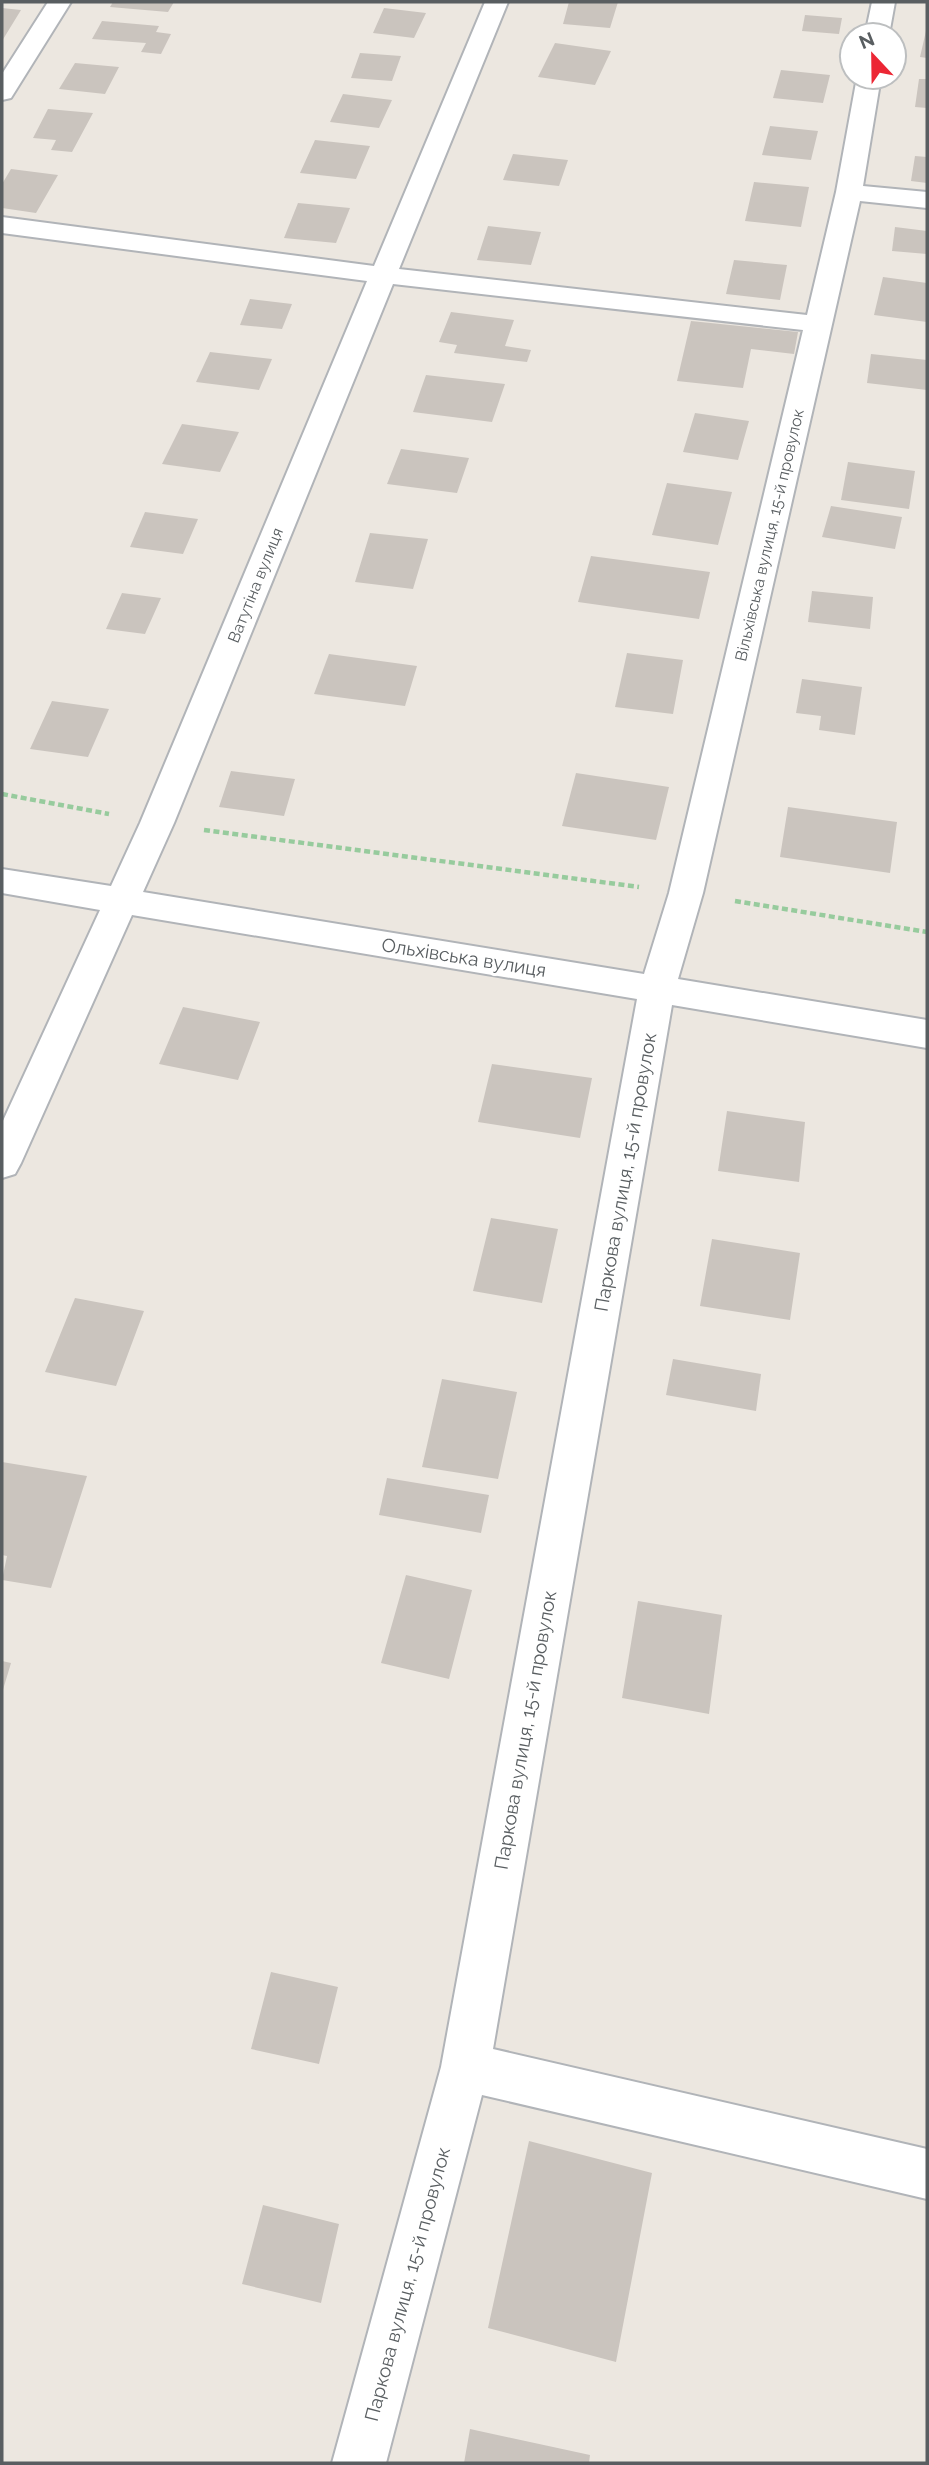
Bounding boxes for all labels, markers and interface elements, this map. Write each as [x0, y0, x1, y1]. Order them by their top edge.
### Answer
north arrow [838, 21, 908, 91]
text: N [856, 27, 877, 53]
street label: Вільхівська вулиця, 15-й провулок [731, 407, 808, 663]
street label: Ватутіна вулиця [224, 525, 287, 645]
street label: Ольхівська вулиця [380, 933, 548, 981]
street label: Паркова вулиця, 15-й провулок [590, 1031, 660, 1313]
street label: Паркова вулиця, 15-й провулок [490, 1589, 560, 1871]
street label: Паркова вулиця, 15-й провулок [360, 2144, 454, 2424]

